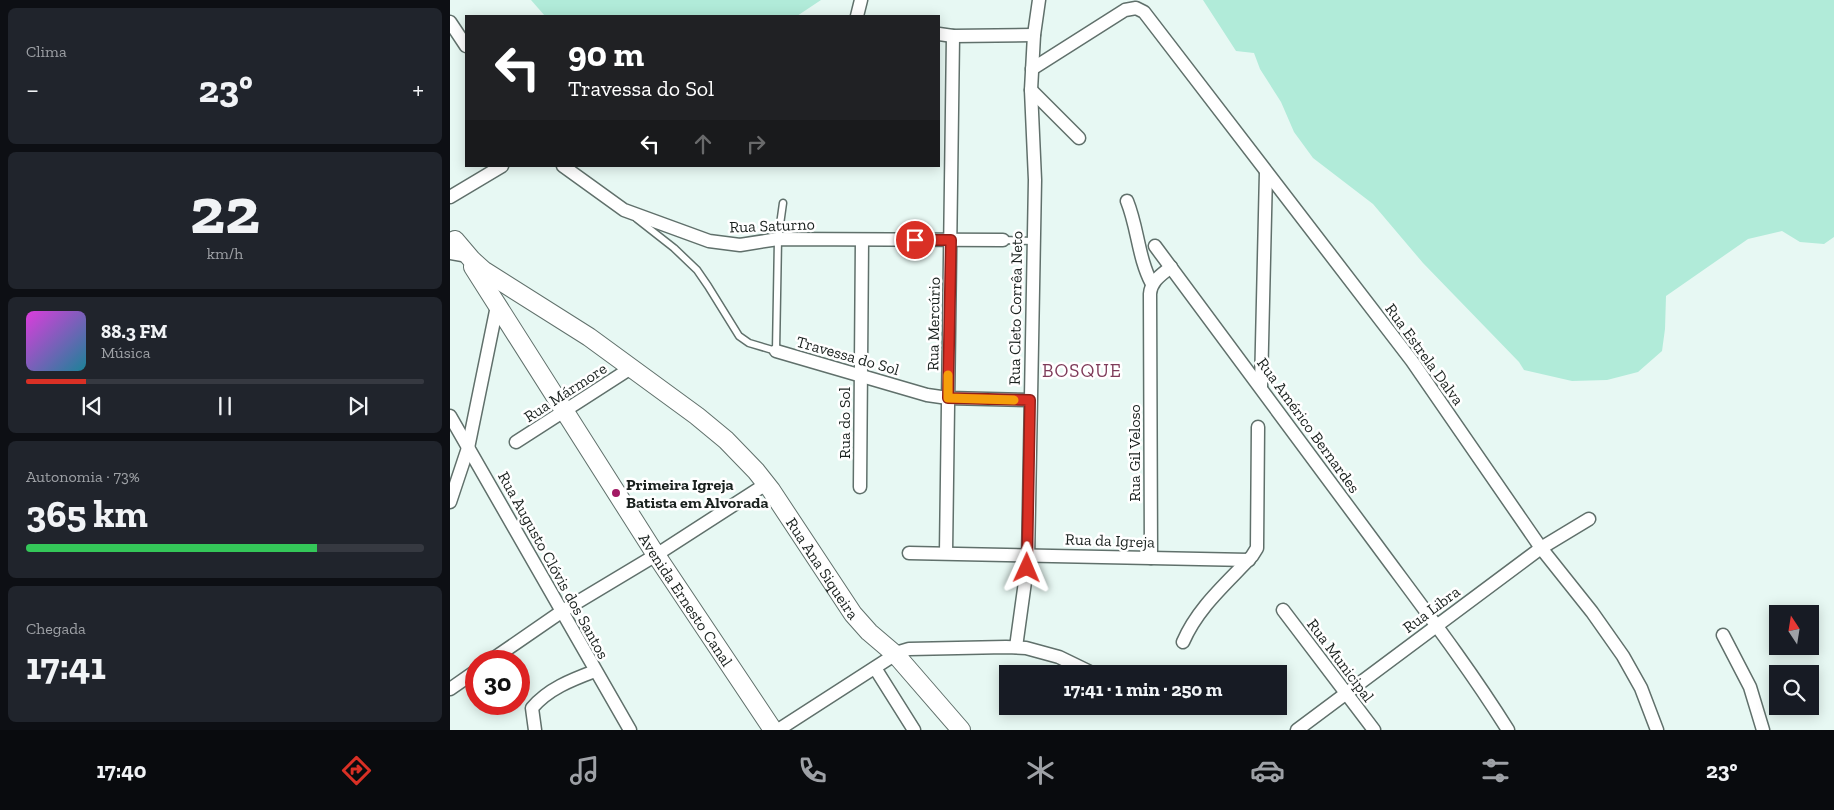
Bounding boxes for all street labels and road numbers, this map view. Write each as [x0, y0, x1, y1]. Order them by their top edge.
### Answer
street label: Rua Saturno [729, 215, 815, 236]
street label: Rua Cleto Corrêa Neto [1005, 231, 1026, 385]
street label: Rua Mercúrio [923, 277, 944, 371]
street label: Rua Estrela Dalva [1381, 300, 1468, 409]
street label: Travessa do Sol [794, 332, 902, 379]
street label: Rua Américo Bernardes [1253, 354, 1364, 497]
street label: Rua Mármore [520, 359, 610, 426]
street label: Rua do Sol [835, 387, 854, 459]
street label: Rua Gil Veloso [1125, 404, 1144, 502]
street label: Rua Augusto Clóvis dos Santos [494, 468, 613, 662]
street label: Rua Ana Siqueira [782, 514, 862, 624]
street label: Rua da Igreja [1065, 529, 1156, 552]
street label: Avenida Ernesto Canal [635, 530, 737, 670]
street label: Rua Libra [1399, 582, 1464, 637]
street label: Rua Municipal [1303, 615, 1378, 706]

